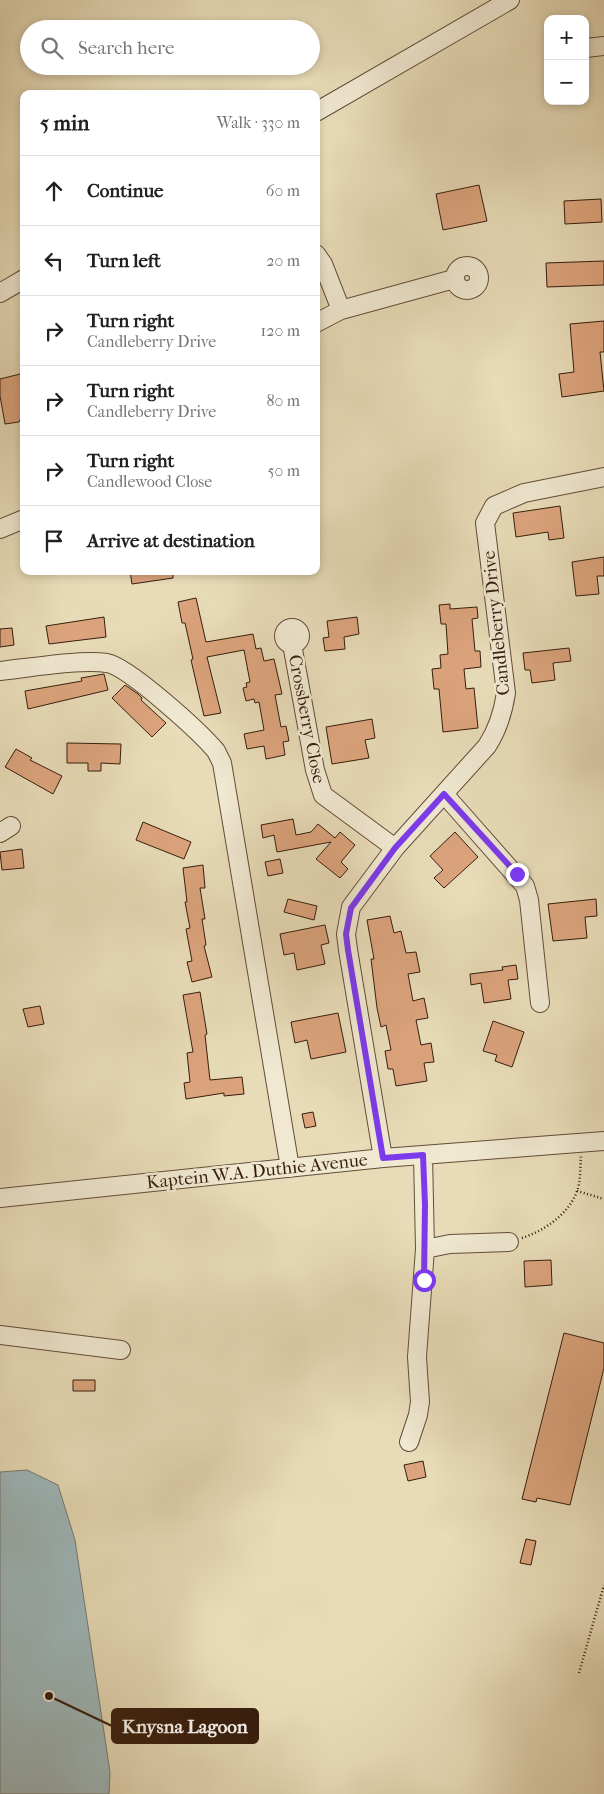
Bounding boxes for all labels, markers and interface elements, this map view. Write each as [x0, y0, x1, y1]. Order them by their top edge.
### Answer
map controls [544, 15, 589, 105]
button: + [544, 15, 589, 60]
search box [20, 20, 320, 75]
icon: search [38, 34, 66, 62]
text: Search here [78, 37, 174, 59]
button: − [544, 60, 589, 105]
text: 5 min [40, 111, 89, 135]
text: Walk · 330 m [217, 113, 300, 132]
icon: ahead [40, 177, 68, 205]
text: Continue [87, 180, 163, 202]
text: 60 m [266, 181, 300, 200]
icon: left [40, 247, 68, 275]
text: Turn left [87, 250, 161, 272]
text: 20 m [266, 251, 300, 270]
text: Turn right [87, 310, 174, 332]
icon: right [40, 317, 68, 345]
text: 120 m [261, 321, 300, 340]
text: Candleberry Drive [87, 332, 216, 351]
text: Turn right [87, 380, 174, 402]
icon: right [40, 387, 68, 415]
text: 80 m [266, 391, 300, 410]
text: Candleberry Drive [87, 402, 216, 421]
text: Turn right [87, 450, 174, 472]
icon: right [40, 457, 68, 485]
text: 50 m [268, 461, 300, 480]
text: Candlewood Close [87, 472, 212, 491]
icon: arrive [40, 527, 68, 555]
text: Arrive at destination [87, 530, 255, 552]
street label: Candleberry Drive [478, 549, 515, 696]
street label: Crossberry Close [284, 653, 329, 785]
route end [506, 863, 529, 886]
street label: Kaptein W.A. Duthie Avenue [145, 1149, 369, 1194]
route start [413, 1269, 436, 1292]
callout: Knysna Lagoon [112, 1709, 258, 1743]
text: Knysna Lagoon [122, 1716, 249, 1738]

